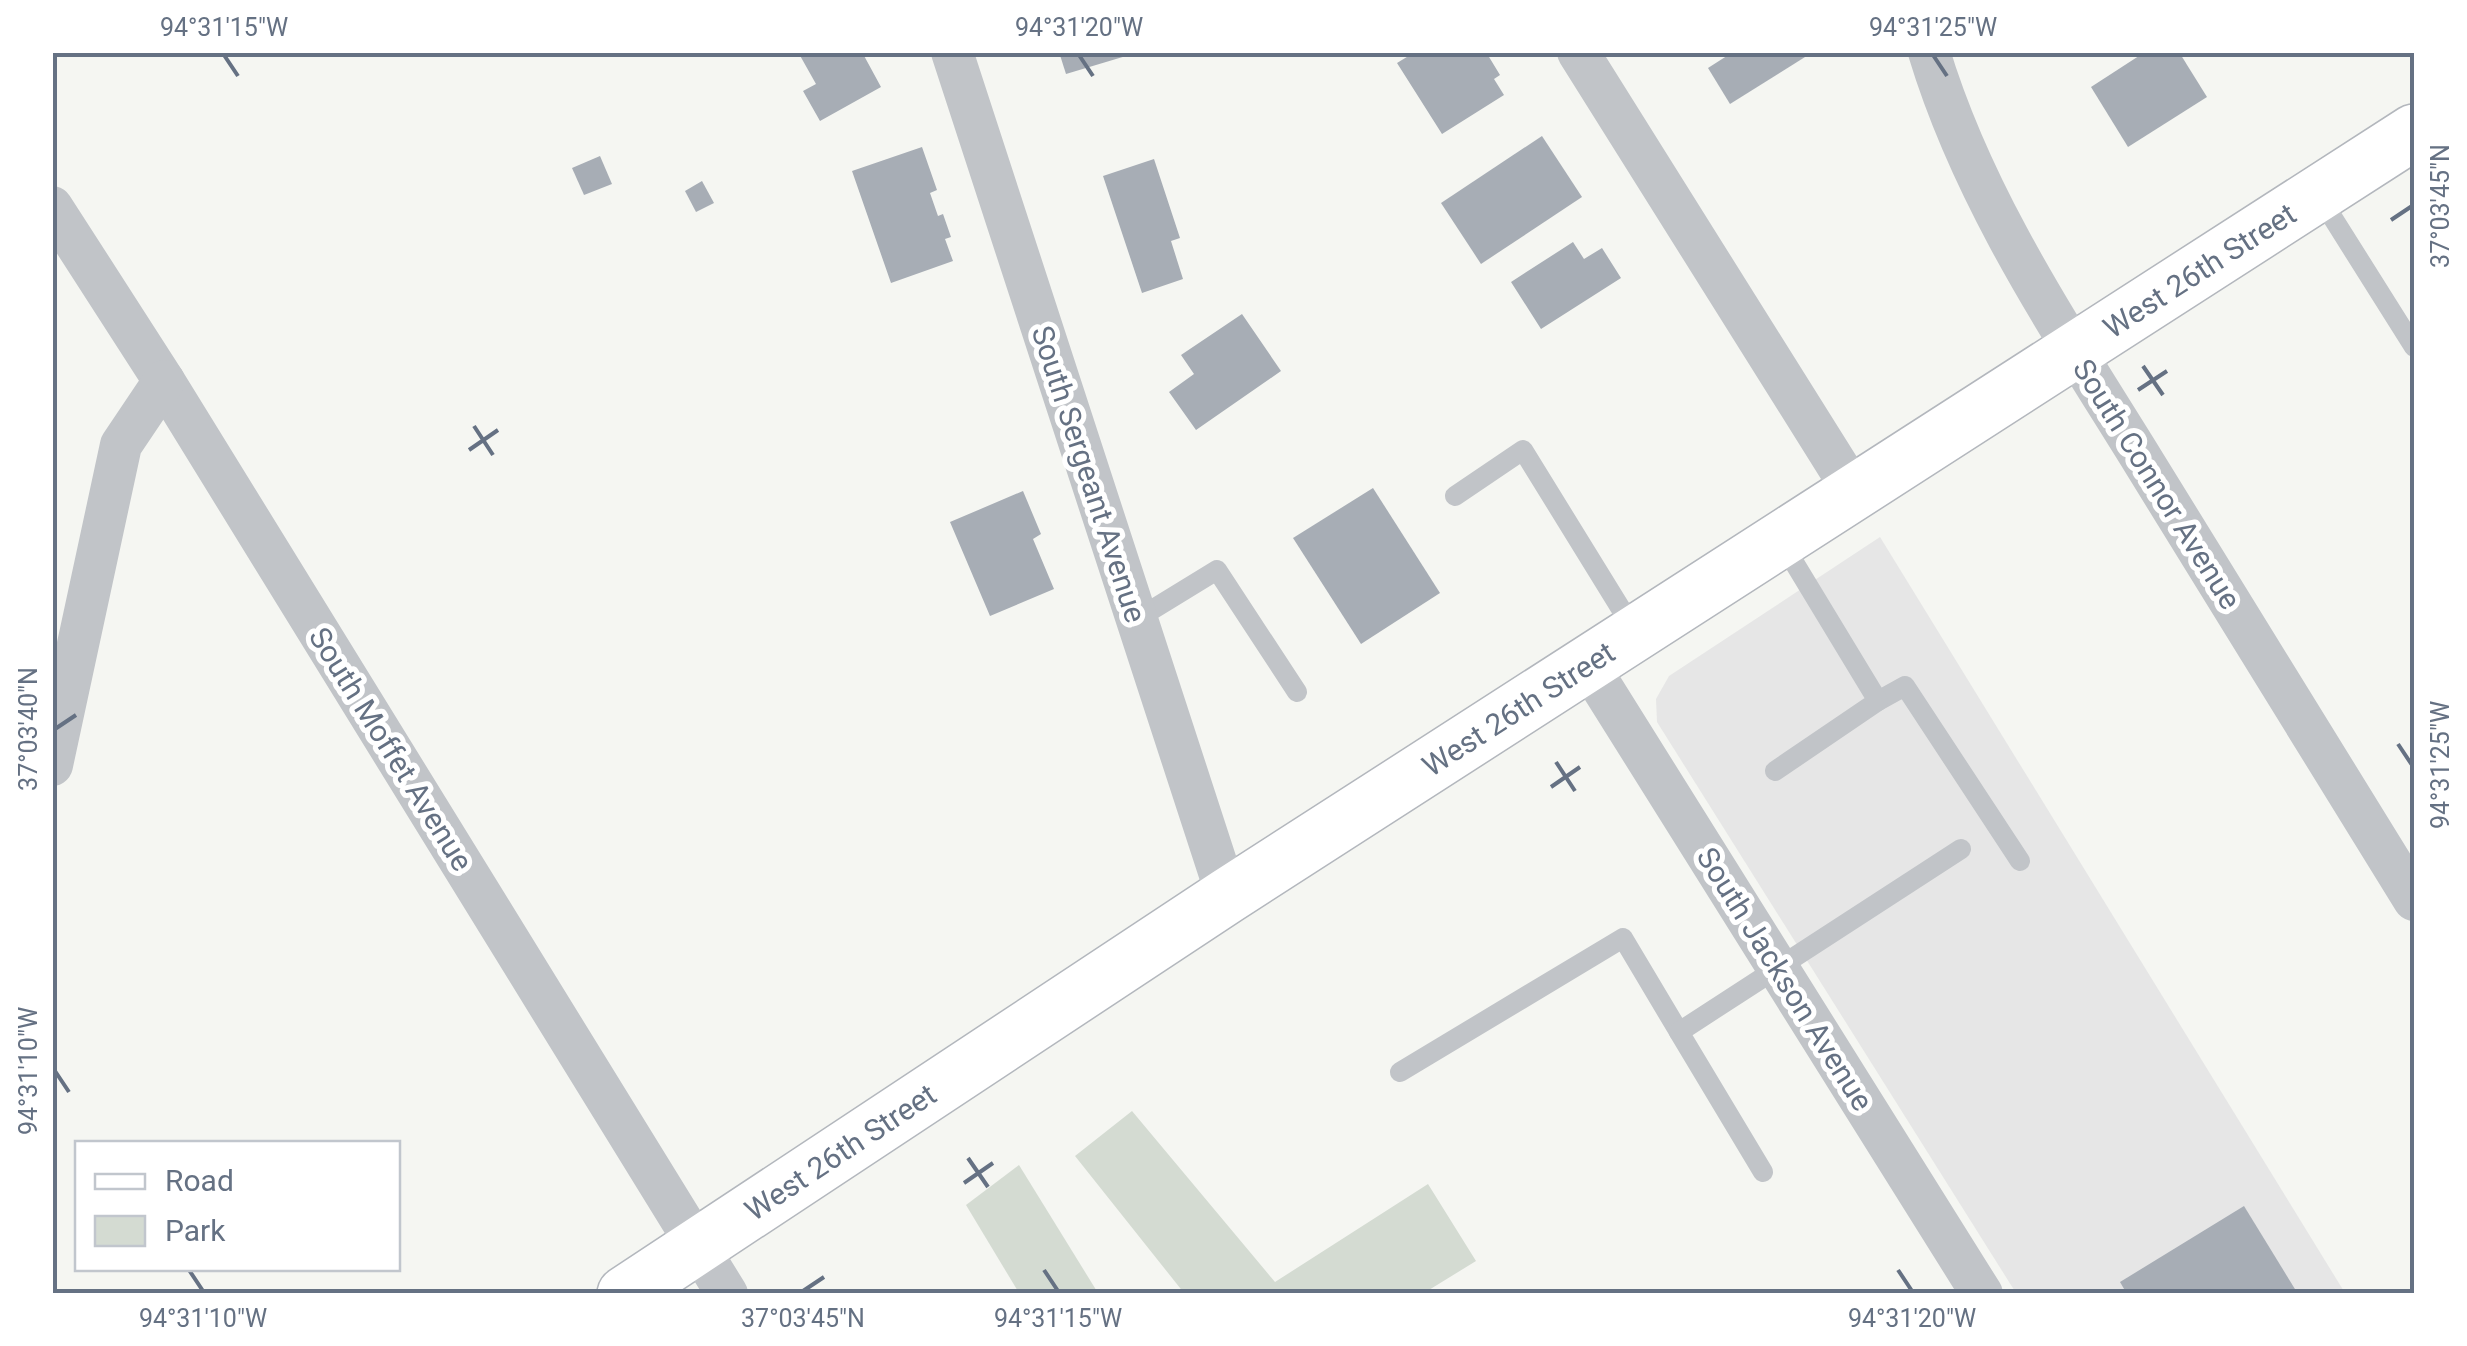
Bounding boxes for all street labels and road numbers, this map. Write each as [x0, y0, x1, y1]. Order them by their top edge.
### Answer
street label: West 26th Street [2097, 195, 2302, 345]
street label: South Sergeant Avenue [1024, 321, 1154, 627]
street label: South Connor Avenue [2066, 353, 2248, 615]
street label: South Moffet Avenue [302, 621, 480, 877]
street label: West 26th Street [1416, 634, 1621, 783]
street label: South Jackson Avenue [1690, 841, 1880, 1117]
street label: West 26th Street [738, 1076, 942, 1227]

